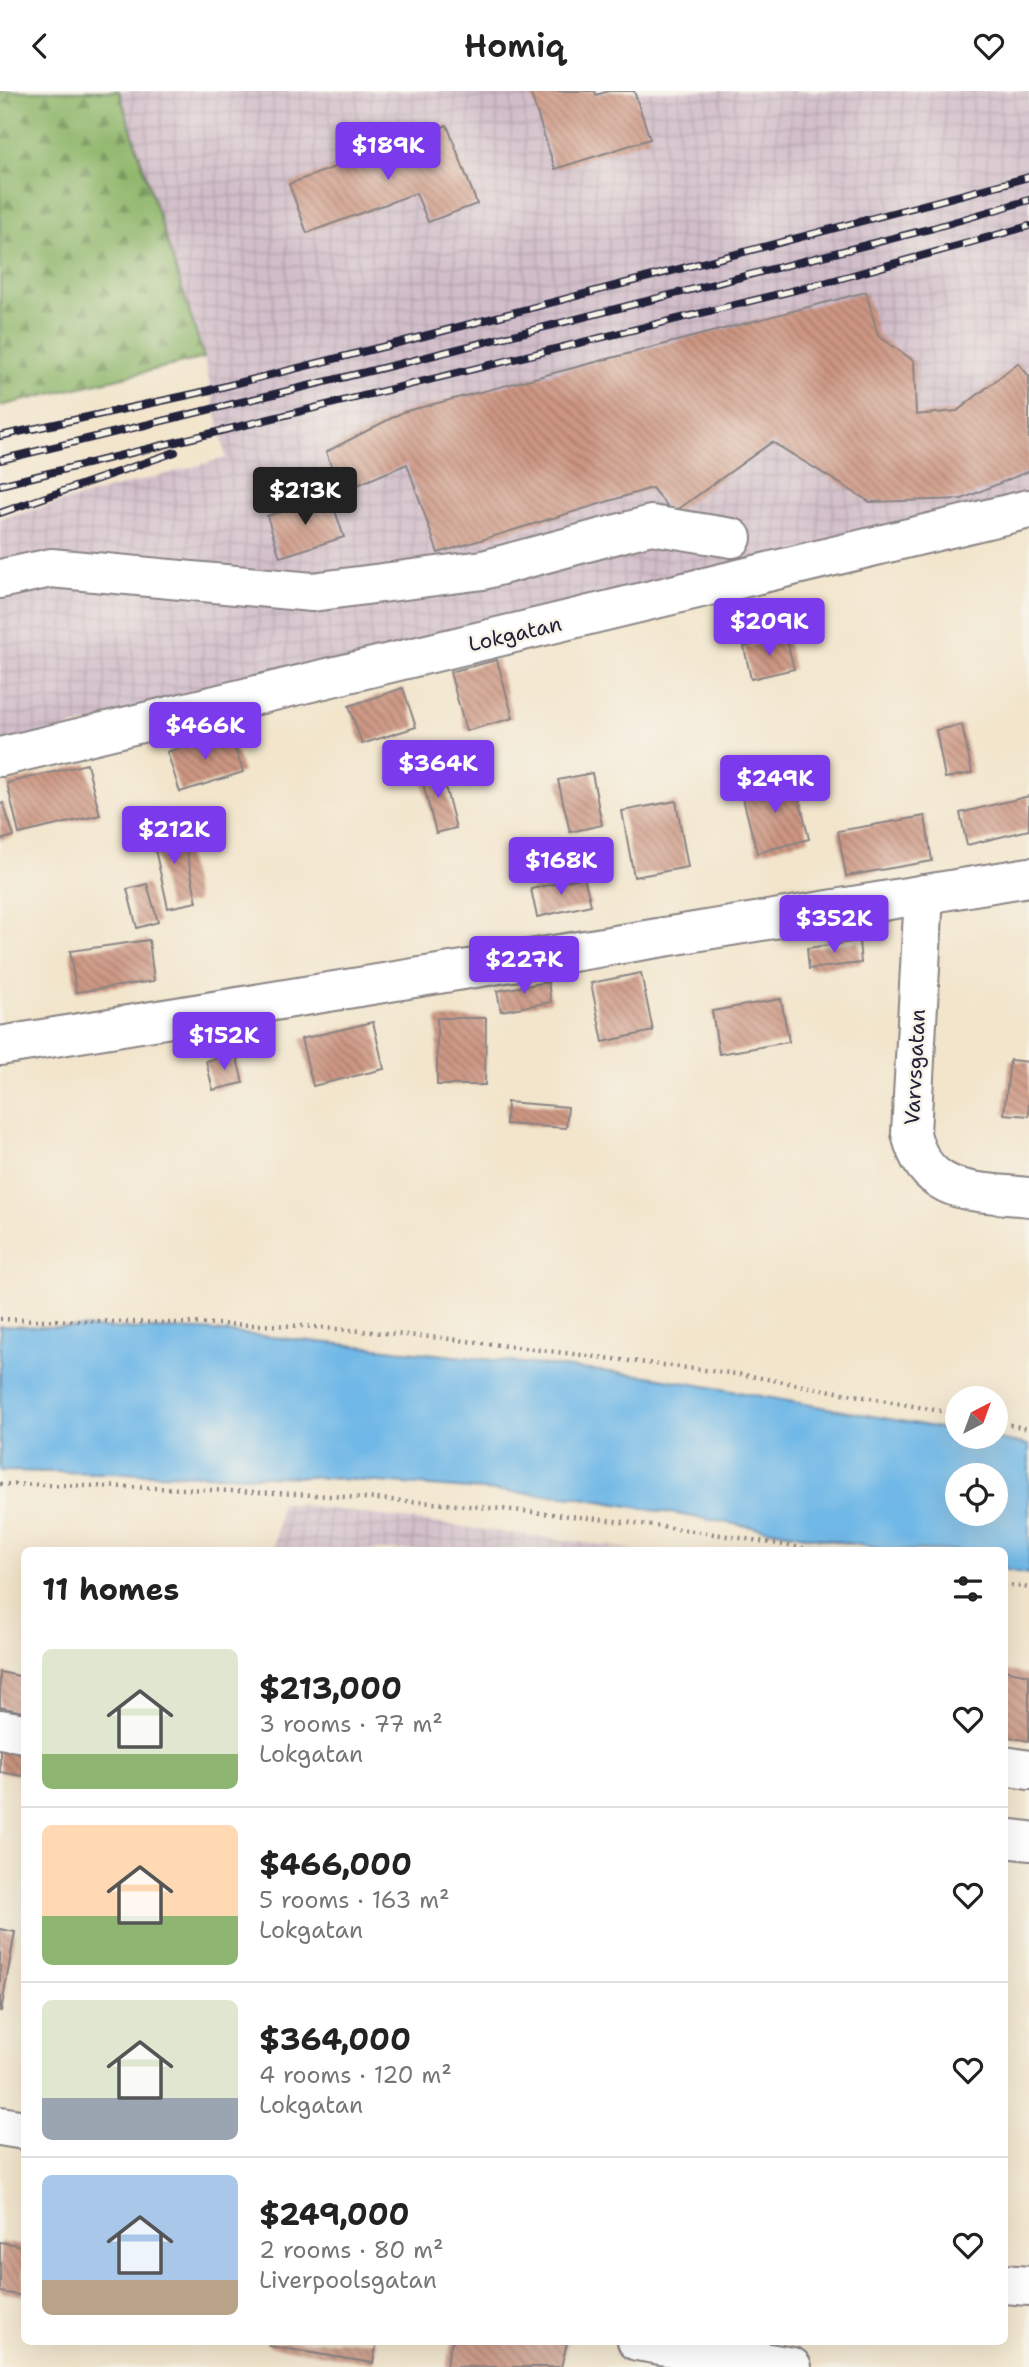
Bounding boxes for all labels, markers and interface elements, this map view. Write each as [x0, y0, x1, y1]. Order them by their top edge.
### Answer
text: Homiq [464, 24, 565, 67]
icon: back [21, 27, 59, 65]
icon: heart [970, 27, 1008, 65]
pin: $189K [339, 123, 437, 182]
text: $189K [352, 130, 424, 160]
pin: $213K [256, 467, 354, 527]
text: $213K [269, 475, 341, 505]
pin: $209K [720, 599, 818, 658]
text: $209K [730, 606, 808, 636]
street label: Lokgatan [466, 610, 565, 658]
pin: $466K [156, 703, 254, 762]
text: $466K [165, 710, 245, 740]
pin: $364K [389, 741, 487, 800]
text: $364K [398, 748, 478, 778]
pin: $249K [726, 755, 824, 815]
text: $249K [736, 763, 814, 793]
pin: $212K [125, 807, 223, 866]
text: $212K [138, 814, 210, 844]
pin: $168K [512, 837, 610, 897]
text: $168K [525, 845, 597, 875]
pin: $352K [785, 895, 883, 955]
text: $352K [795, 903, 873, 933]
pin: $227K [475, 937, 573, 996]
text: $227K [485, 944, 563, 974]
street label: Varvsgatan [898, 1008, 932, 1126]
pin: $152K [175, 1013, 273, 1072]
text: $152K [189, 1020, 259, 1050]
north arrow [945, 1386, 1008, 1449]
map controls [945, 1386, 1008, 1526]
button: locate [945, 1463, 1008, 1526]
text: 11 homes [42, 1569, 179, 1610]
icon: filters [949, 1570, 987, 1608]
text: $213,000 [259, 1668, 402, 1709]
icon: home [98, 1677, 182, 1761]
icon: heart [949, 1700, 987, 1738]
text: 3 rooms · 77 m² [259, 1709, 443, 1739]
text: Lokgatan [259, 1739, 363, 1769]
text: $466,000 [259, 1844, 412, 1885]
icon: home [98, 1853, 182, 1937]
icon: heart [949, 1876, 987, 1914]
text: 5 rooms · 163 m² [259, 1885, 450, 1915]
text: Lokgatan [259, 1915, 363, 1945]
text: $364,000 [259, 2019, 411, 2060]
icon: home [98, 2028, 182, 2112]
icon: heart [949, 2051, 987, 2089]
text: 4 rooms · 120 m² [259, 2060, 452, 2090]
text: Lokgatan [259, 2090, 363, 2120]
text: $249,000 [259, 2194, 410, 2235]
icon: home [98, 2203, 182, 2287]
icon: heart [949, 2226, 987, 2264]
text: 2 rooms · 80 m² [259, 2235, 444, 2265]
text: Liverpoolsgatan [259, 2265, 437, 2295]

